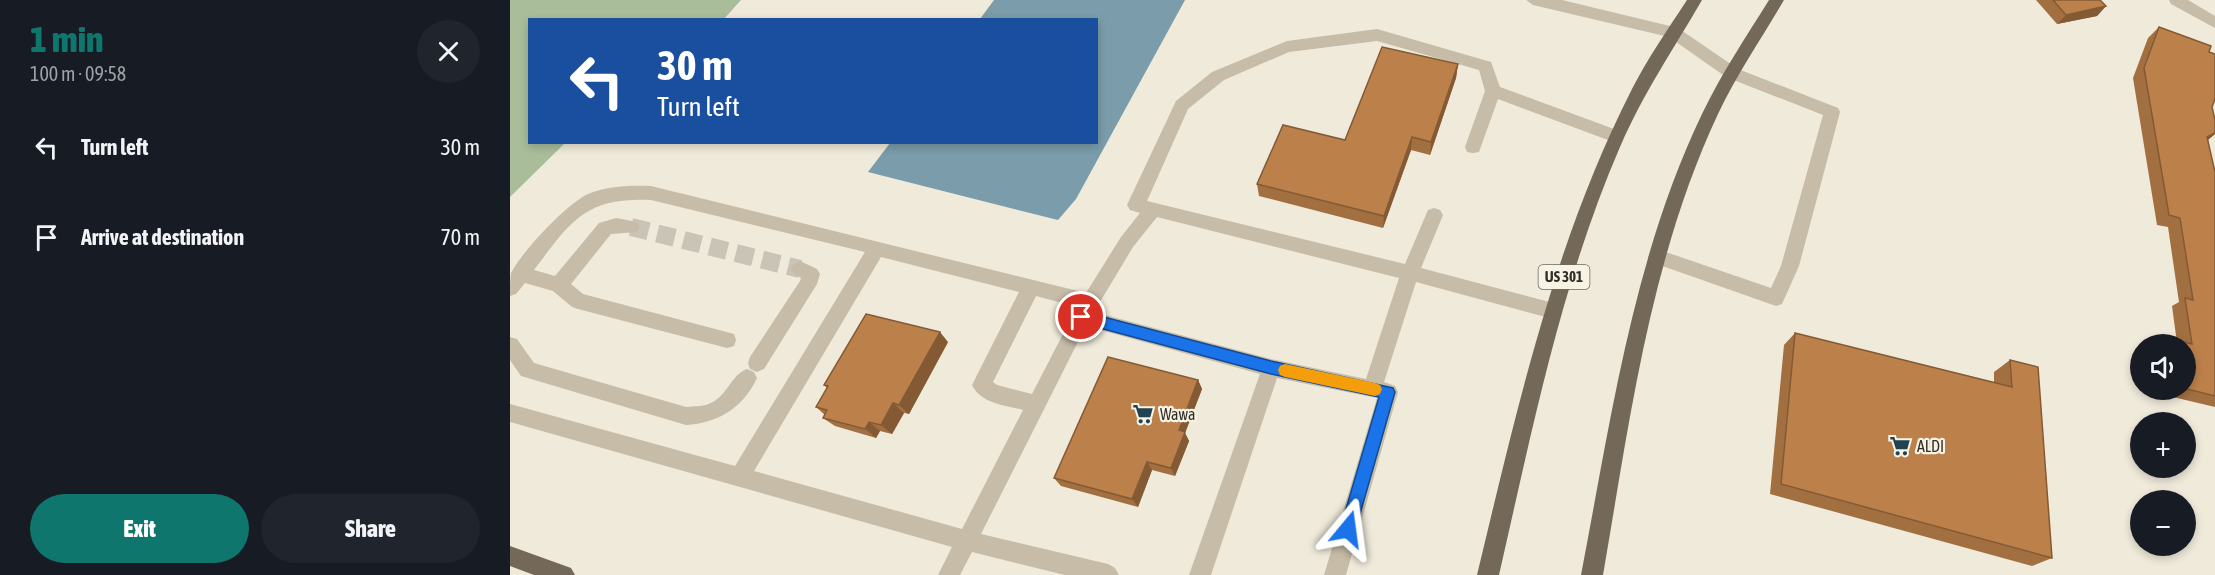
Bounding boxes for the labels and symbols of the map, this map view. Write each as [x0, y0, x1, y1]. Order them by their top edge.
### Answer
road number: US 301 [1538, 265, 1590, 289]
pin [1055, 291, 1106, 342]
supermarket icon: Wawa [1131, 402, 1155, 426]
place label: Wawa [1160, 405, 1195, 423]
supermarket icon: ALDI [1888, 434, 1912, 458]
place label: ALDI [1917, 437, 1944, 455]
position arrow [1316, 497, 1380, 561]

